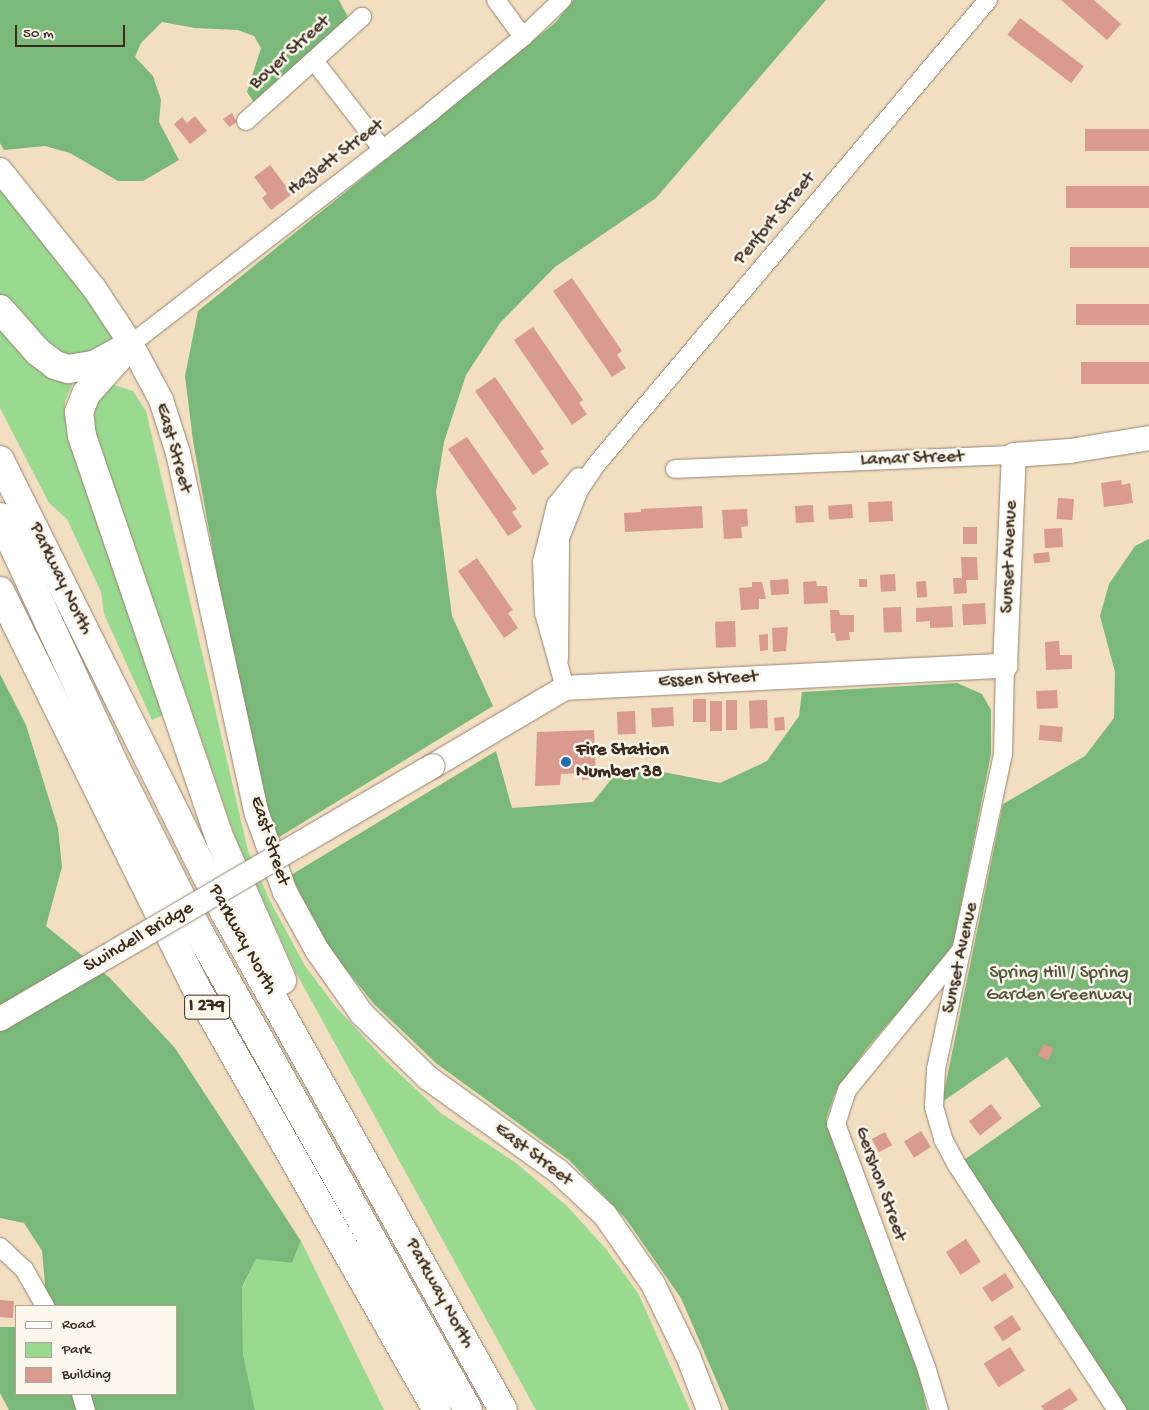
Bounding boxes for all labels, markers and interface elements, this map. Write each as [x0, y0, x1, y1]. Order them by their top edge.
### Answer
street label: Boyer Street [245, 11, 335, 95]
scale bar [18, 15, 128, 47]
text: 50 m [23, 25, 54, 43]
street label: Hazlett Street [283, 114, 389, 202]
street label: Penfort Street [729, 168, 821, 270]
street label: East Street [149, 400, 197, 496]
street label: Lamar Street [860, 446, 964, 472]
street label: Sunset Avenue [997, 500, 1023, 614]
street label: Parkway North [23, 519, 97, 639]
street label: Essen Street [658, 666, 758, 694]
place label: Fire Station Number 38 [576, 740, 669, 784]
marker: Fire Station Number 38 [560, 756, 572, 768]
street label: East Street [244, 794, 294, 888]
street label: Parkway North [202, 881, 282, 999]
street label: Swindell Bridge [80, 897, 198, 979]
street label: Sunset Avenue [938, 900, 984, 1016]
park label: Spring Hill / Spring Garden Greenway [986, 963, 1132, 1007]
road number: I 279 [183, 992, 231, 1022]
street label: East Street [489, 1118, 577, 1192]
street label: Gershon Street [849, 1124, 911, 1244]
street label: Parkway North [399, 1235, 479, 1353]
legend [15, 1305, 178, 1395]
text: Road [62, 1316, 95, 1334]
text: Park [62, 1341, 91, 1359]
text: Building [62, 1366, 111, 1384]

